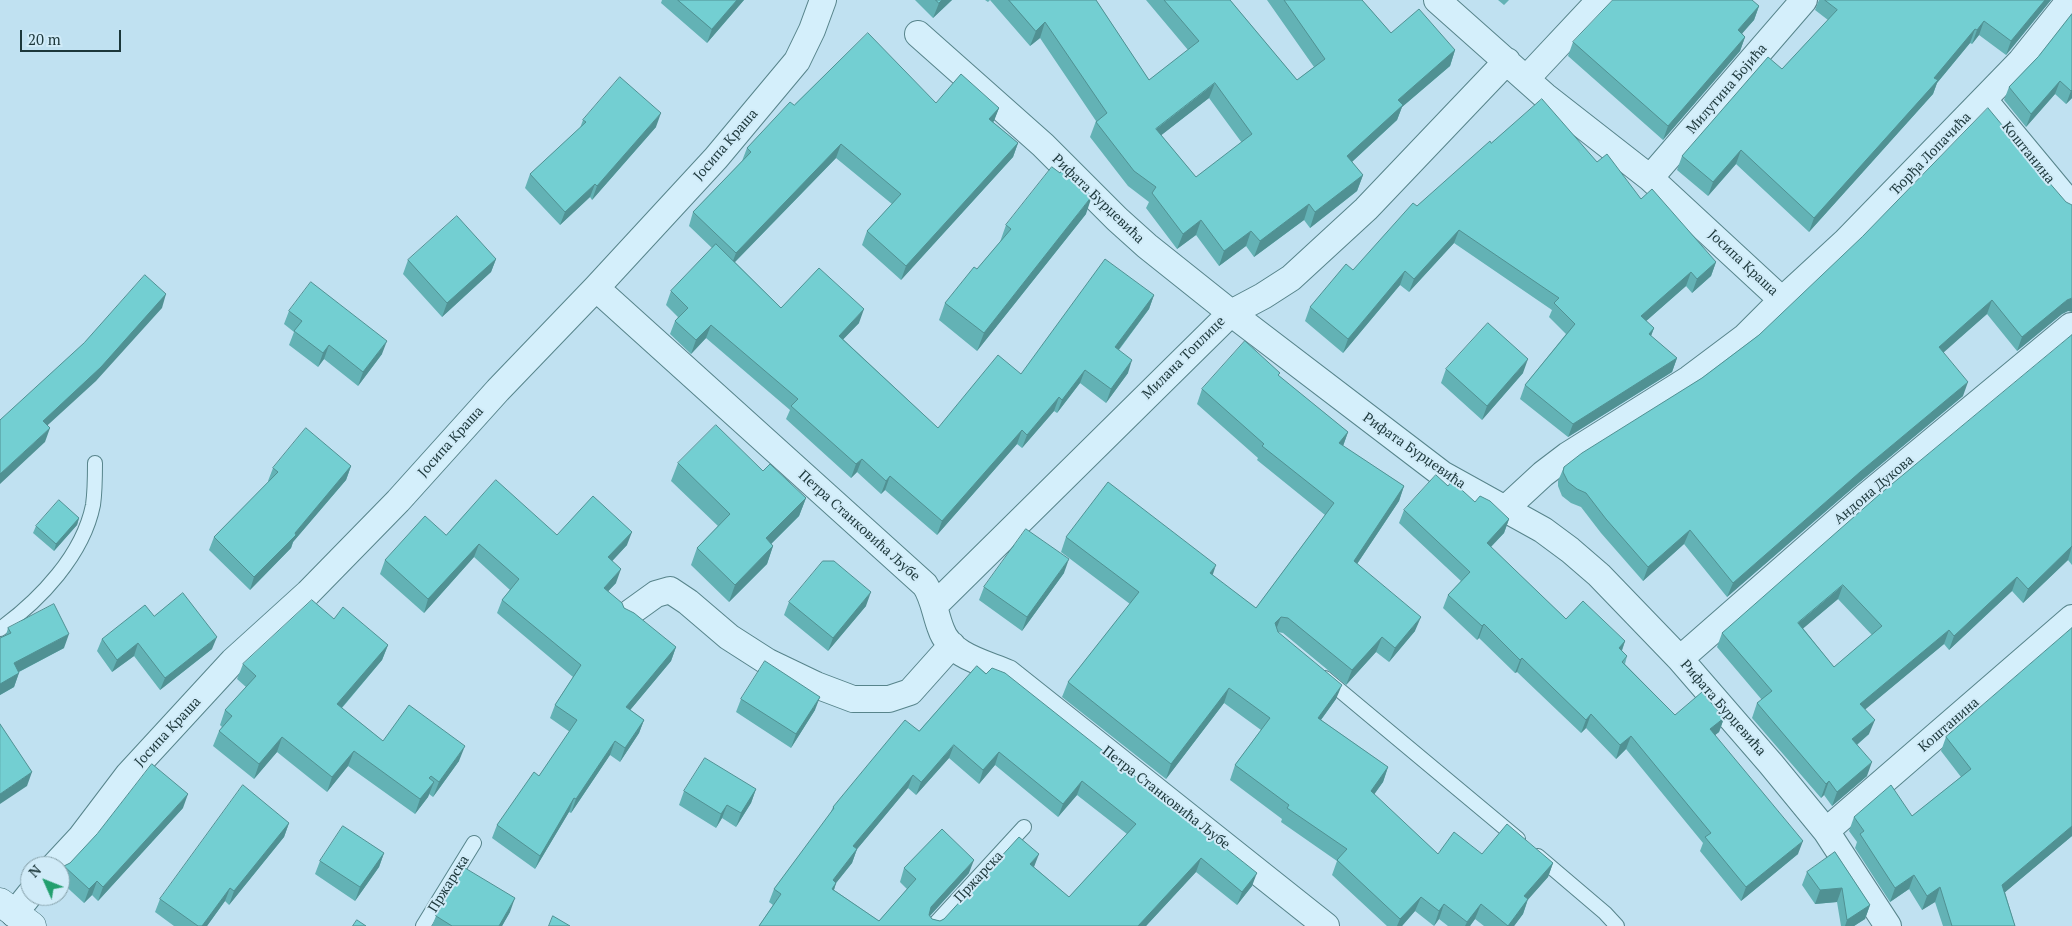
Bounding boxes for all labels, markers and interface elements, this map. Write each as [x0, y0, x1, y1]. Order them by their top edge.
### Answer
scale bar [22, 20, 124, 52]
text: 20 m [28, 29, 61, 49]
street label: Милутина Бојића [1683, 40, 1771, 138]
street label: Јосипа Краша [690, 106, 762, 184]
street label: Ђорђа Лопачића [1887, 109, 1975, 199]
street label: Коштанина [1998, 119, 2058, 187]
street label: Рифата Бурџевића [1048, 151, 1148, 247]
street label: Јосипа Краша [1705, 226, 1781, 300]
street label: Милана Топлице [1139, 313, 1229, 403]
street label: Јосипа Краша [415, 403, 487, 481]
street label: Рифата Бурџевића [1359, 409, 1469, 493]
street label: Андона Дукова [1831, 452, 1917, 528]
street label: Петра Станковића Љубе [795, 467, 923, 585]
street label: Рифата Бурџевића [1677, 657, 1769, 759]
street label: Јосипа Краша [131, 694, 205, 770]
street label: Коштанина [1915, 694, 1983, 756]
street label: Петра Станковића Љубе [1099, 743, 1233, 853]
street label: Пржарска [951, 848, 1007, 906]
street label: Пржарска [425, 852, 473, 916]
north arrow [20, 856, 70, 906]
text: N [24, 861, 45, 881]

